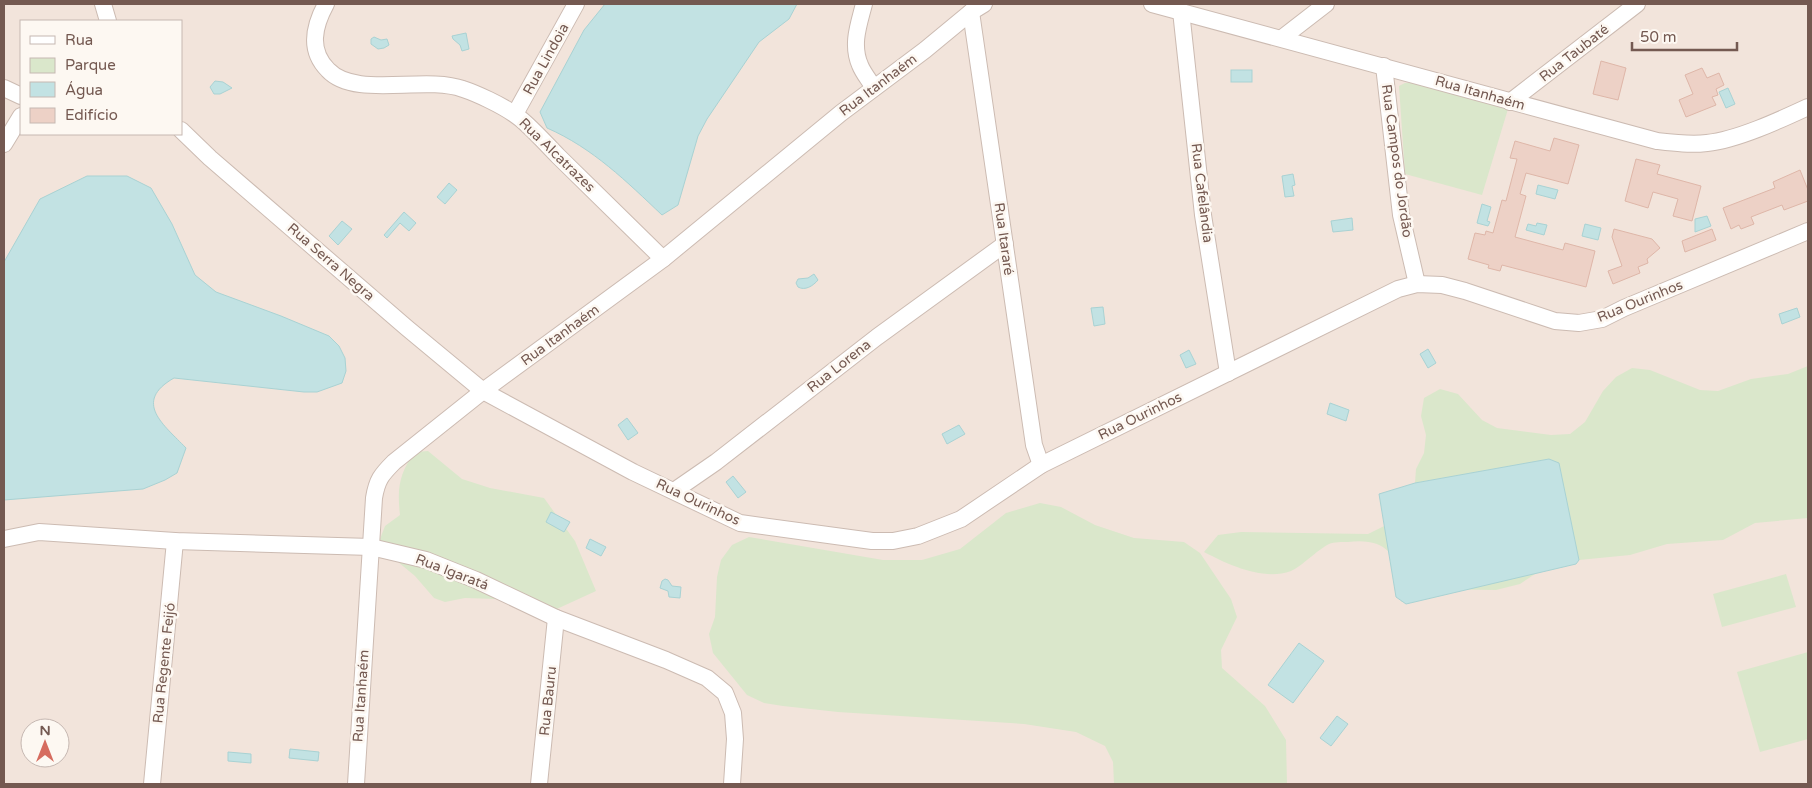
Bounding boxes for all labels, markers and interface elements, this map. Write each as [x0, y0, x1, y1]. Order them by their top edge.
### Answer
legend [20, 20, 182, 135]
street label: Rua Lindoia [519, 20, 573, 98]
scale bar [1632, 20, 1737, 52]
street label: Rua Taubaté [1536, 21, 1612, 85]
text: 50 m [1640, 28, 1677, 46]
text: Rua [65, 31, 93, 49]
street label: Rua Itanhaém [836, 50, 920, 120]
text: Parque [65, 56, 116, 74]
street label: Rua Itanhaém [1433, 72, 1527, 114]
text: Água [65, 81, 103, 99]
street label: Rua Campos do Jordão [1378, 83, 1416, 239]
text: Edifício [65, 106, 118, 124]
street label: Rua Alcatrazes [515, 114, 599, 196]
street label: Rua Cafelândia [1187, 142, 1217, 244]
street label: Rua Itararé [990, 201, 1018, 277]
street label: Rua Serra Negra [284, 220, 378, 304]
street label: Rua Ourinhos [1595, 276, 1686, 326]
street label: Rua Itanhaém [517, 301, 603, 369]
street label: Rua Lorena [804, 336, 874, 396]
street label: Rua Ourinhos [1095, 388, 1185, 444]
street label: Rua Ourinhos [653, 475, 743, 529]
street label: Rua Igaratá [413, 550, 491, 594]
street label: Rua Regente Feijó [149, 602, 179, 724]
street label: Rua Itanhaém [349, 649, 373, 743]
street label: Rua Bauru [536, 665, 560, 737]
north arrow [20, 718, 70, 768]
text: N [39, 722, 51, 739]

